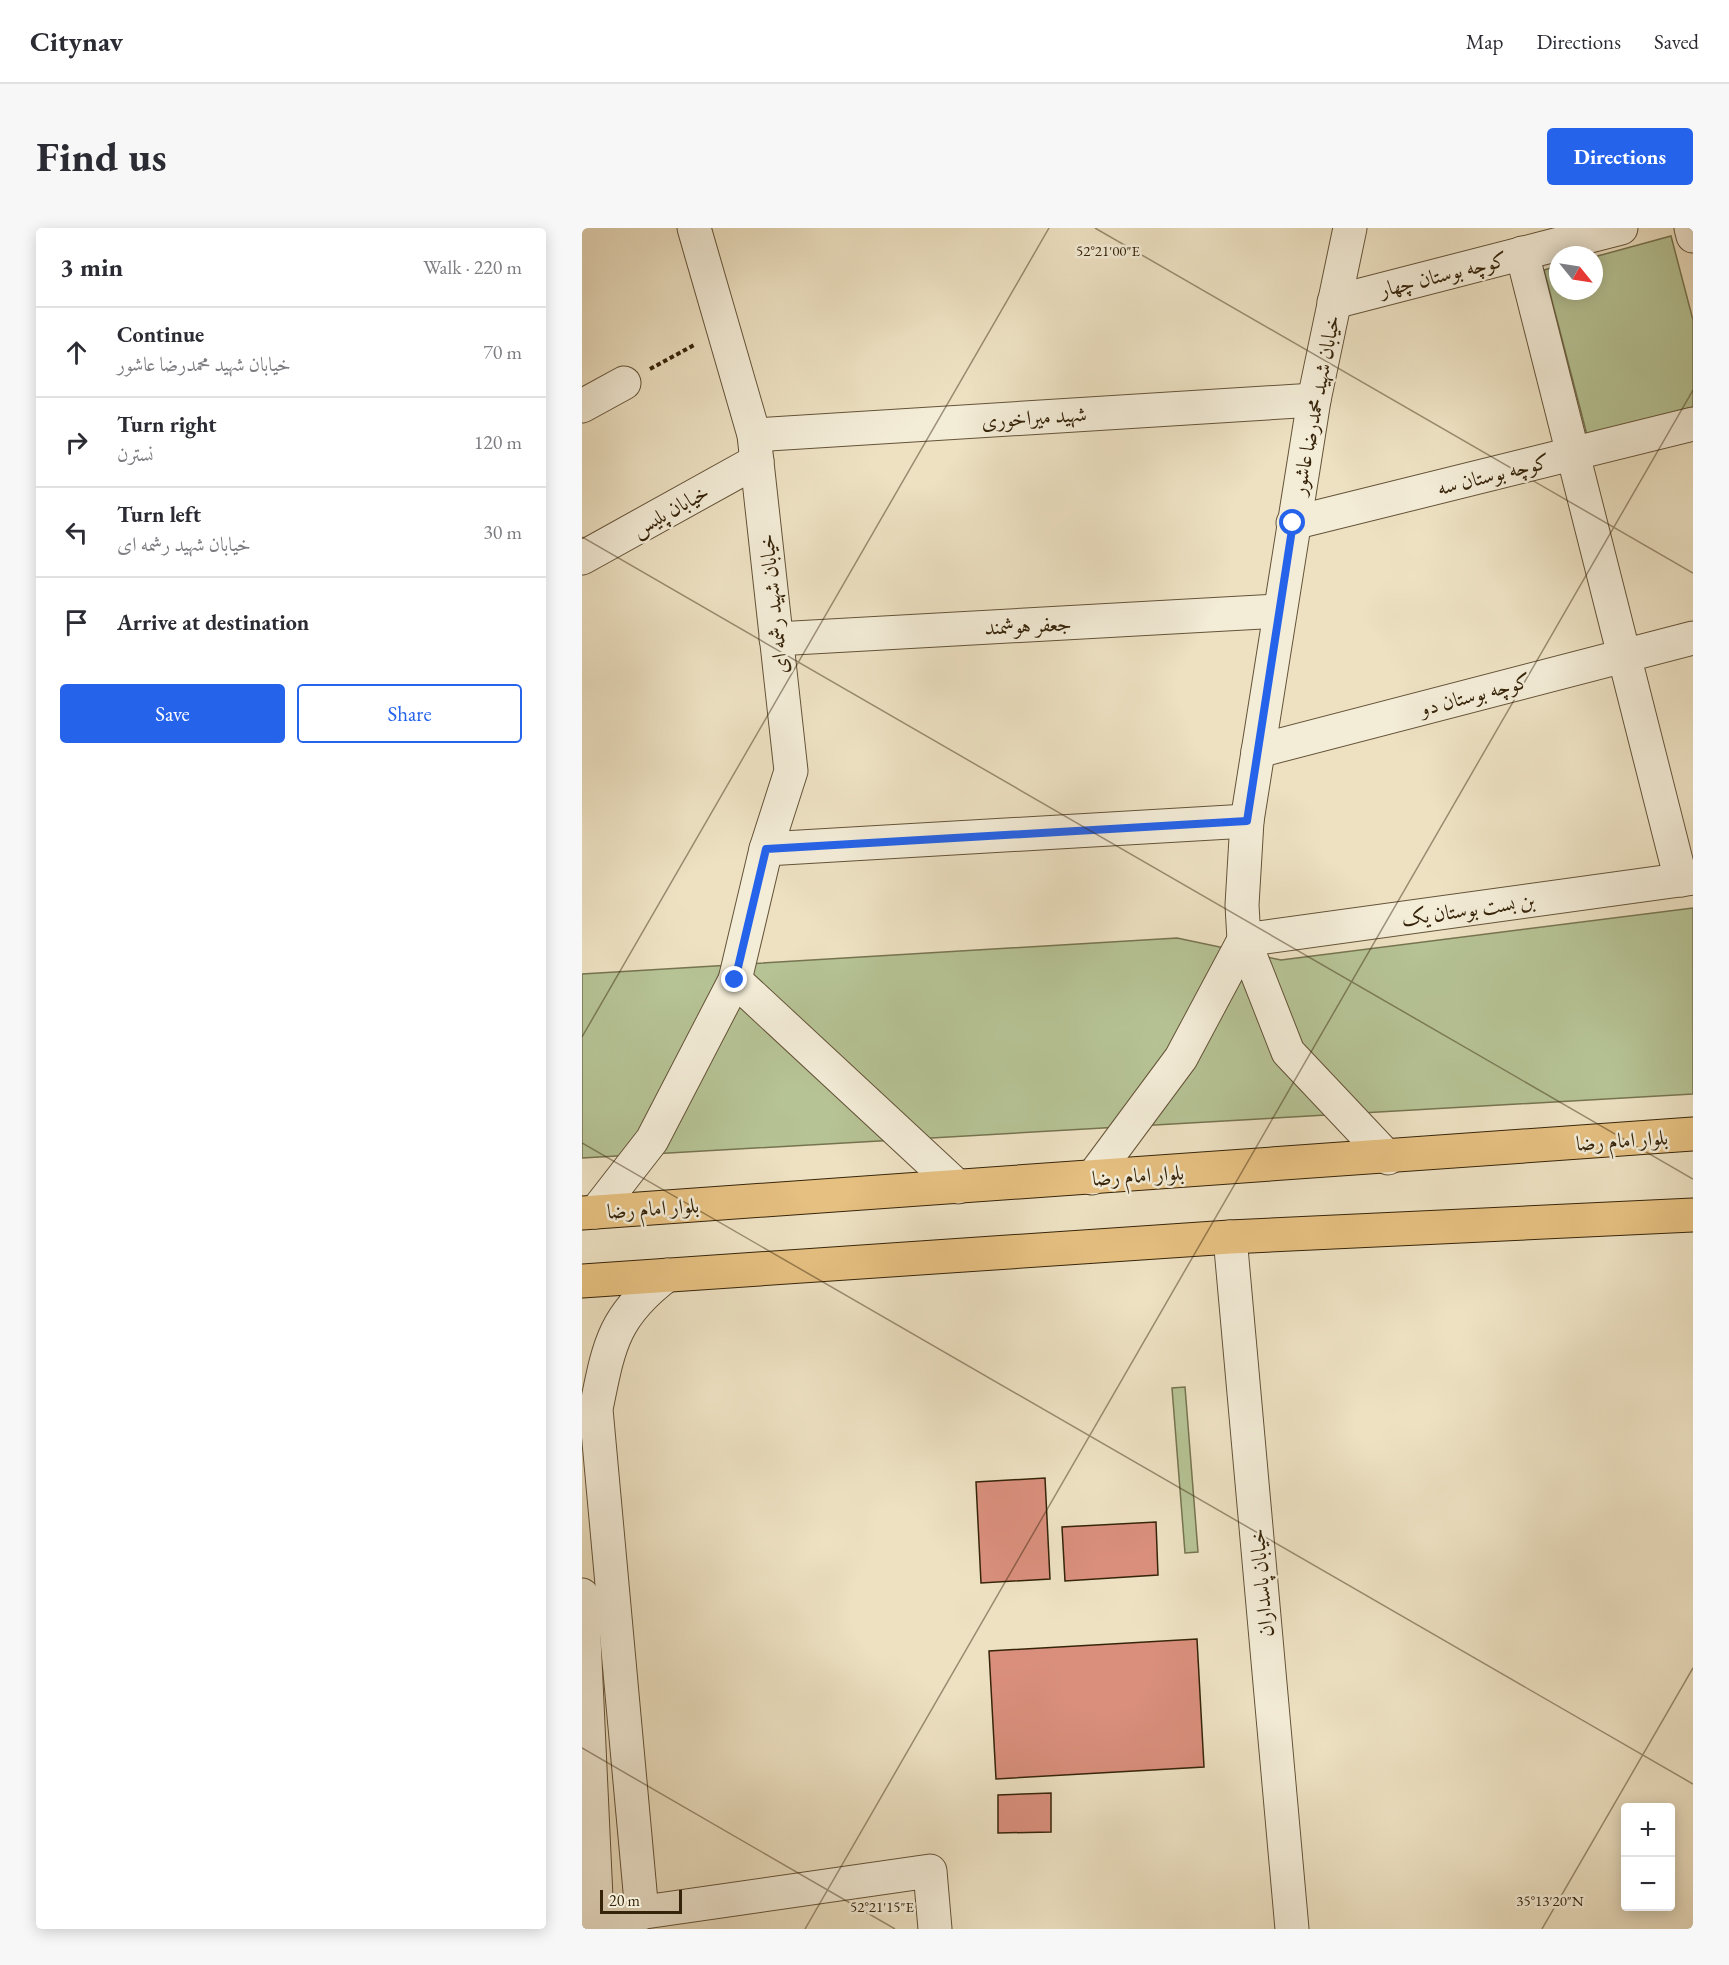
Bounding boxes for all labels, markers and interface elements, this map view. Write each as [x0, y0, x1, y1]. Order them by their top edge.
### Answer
text: Citynav [30, 23, 123, 59]
text: Map [1466, 28, 1503, 55]
text: Directions [1536, 28, 1621, 55]
text: Saved [1654, 28, 1699, 55]
button: Directions [1547, 128, 1693, 185]
text: Find us [36, 129, 167, 184]
text: 52°21'00"E [1076, 241, 1141, 260]
street label: کوچه بوستان چهار [1375, 245, 1510, 304]
north arrow [1549, 246, 1603, 300]
text: 3 min [60, 250, 123, 284]
text: Walk · 220 m [423, 254, 522, 280]
street label: خیابان شهید محمدرضا عاشور [1284, 313, 1347, 499]
text: Continue [117, 320, 204, 349]
icon: ahead [60, 336, 93, 369]
text: 70 m [483, 339, 522, 365]
text: خیابان شهید محمدرضا عاشور [117, 351, 291, 377]
street label: شهید میراخوری [980, 400, 1088, 435]
text: Turn right [117, 410, 216, 439]
icon: right [60, 426, 93, 459]
text: 120 m [474, 429, 522, 455]
text: نسترن [117, 441, 154, 467]
street label: کوچه بوستان سه [1434, 447, 1552, 502]
street label: خیابان پلیس [626, 478, 715, 544]
text: Turn left [117, 500, 201, 529]
route start [1279, 509, 1305, 535]
icon: left [60, 516, 93, 549]
text: 30 m [483, 519, 522, 545]
text: خیابان شهید رشمه ای [117, 531, 251, 557]
street label: خیابان شهید رشمه ای [752, 533, 795, 675]
icon: arrive [60, 606, 93, 639]
text: Arrive at destination [117, 608, 309, 637]
street label: جعفر هوشمند [984, 609, 1072, 641]
street label: کوچه بوستان دو [1415, 666, 1533, 723]
button: Save [60, 684, 285, 743]
button: Share [297, 684, 522, 743]
street label: بن بست بوستان یک [1399, 886, 1537, 932]
route end [721, 966, 747, 992]
street label: بلوار امام رضا [1575, 1123, 1669, 1162]
street label: بلوار امام رضا [1091, 1158, 1185, 1197]
street label: بلوار امام رضا [606, 1191, 700, 1230]
street label: خیابان پاسداران [1243, 1527, 1281, 1638]
map controls [1621, 1803, 1675, 1911]
button: + [1621, 1803, 1675, 1857]
button: − [1621, 1857, 1675, 1911]
scale bar [600, 1887, 682, 1914]
text: 20 m [609, 1890, 640, 1911]
text: 35°13'20"N [1516, 1891, 1584, 1910]
text: 52°21'15"E [850, 1897, 915, 1916]

